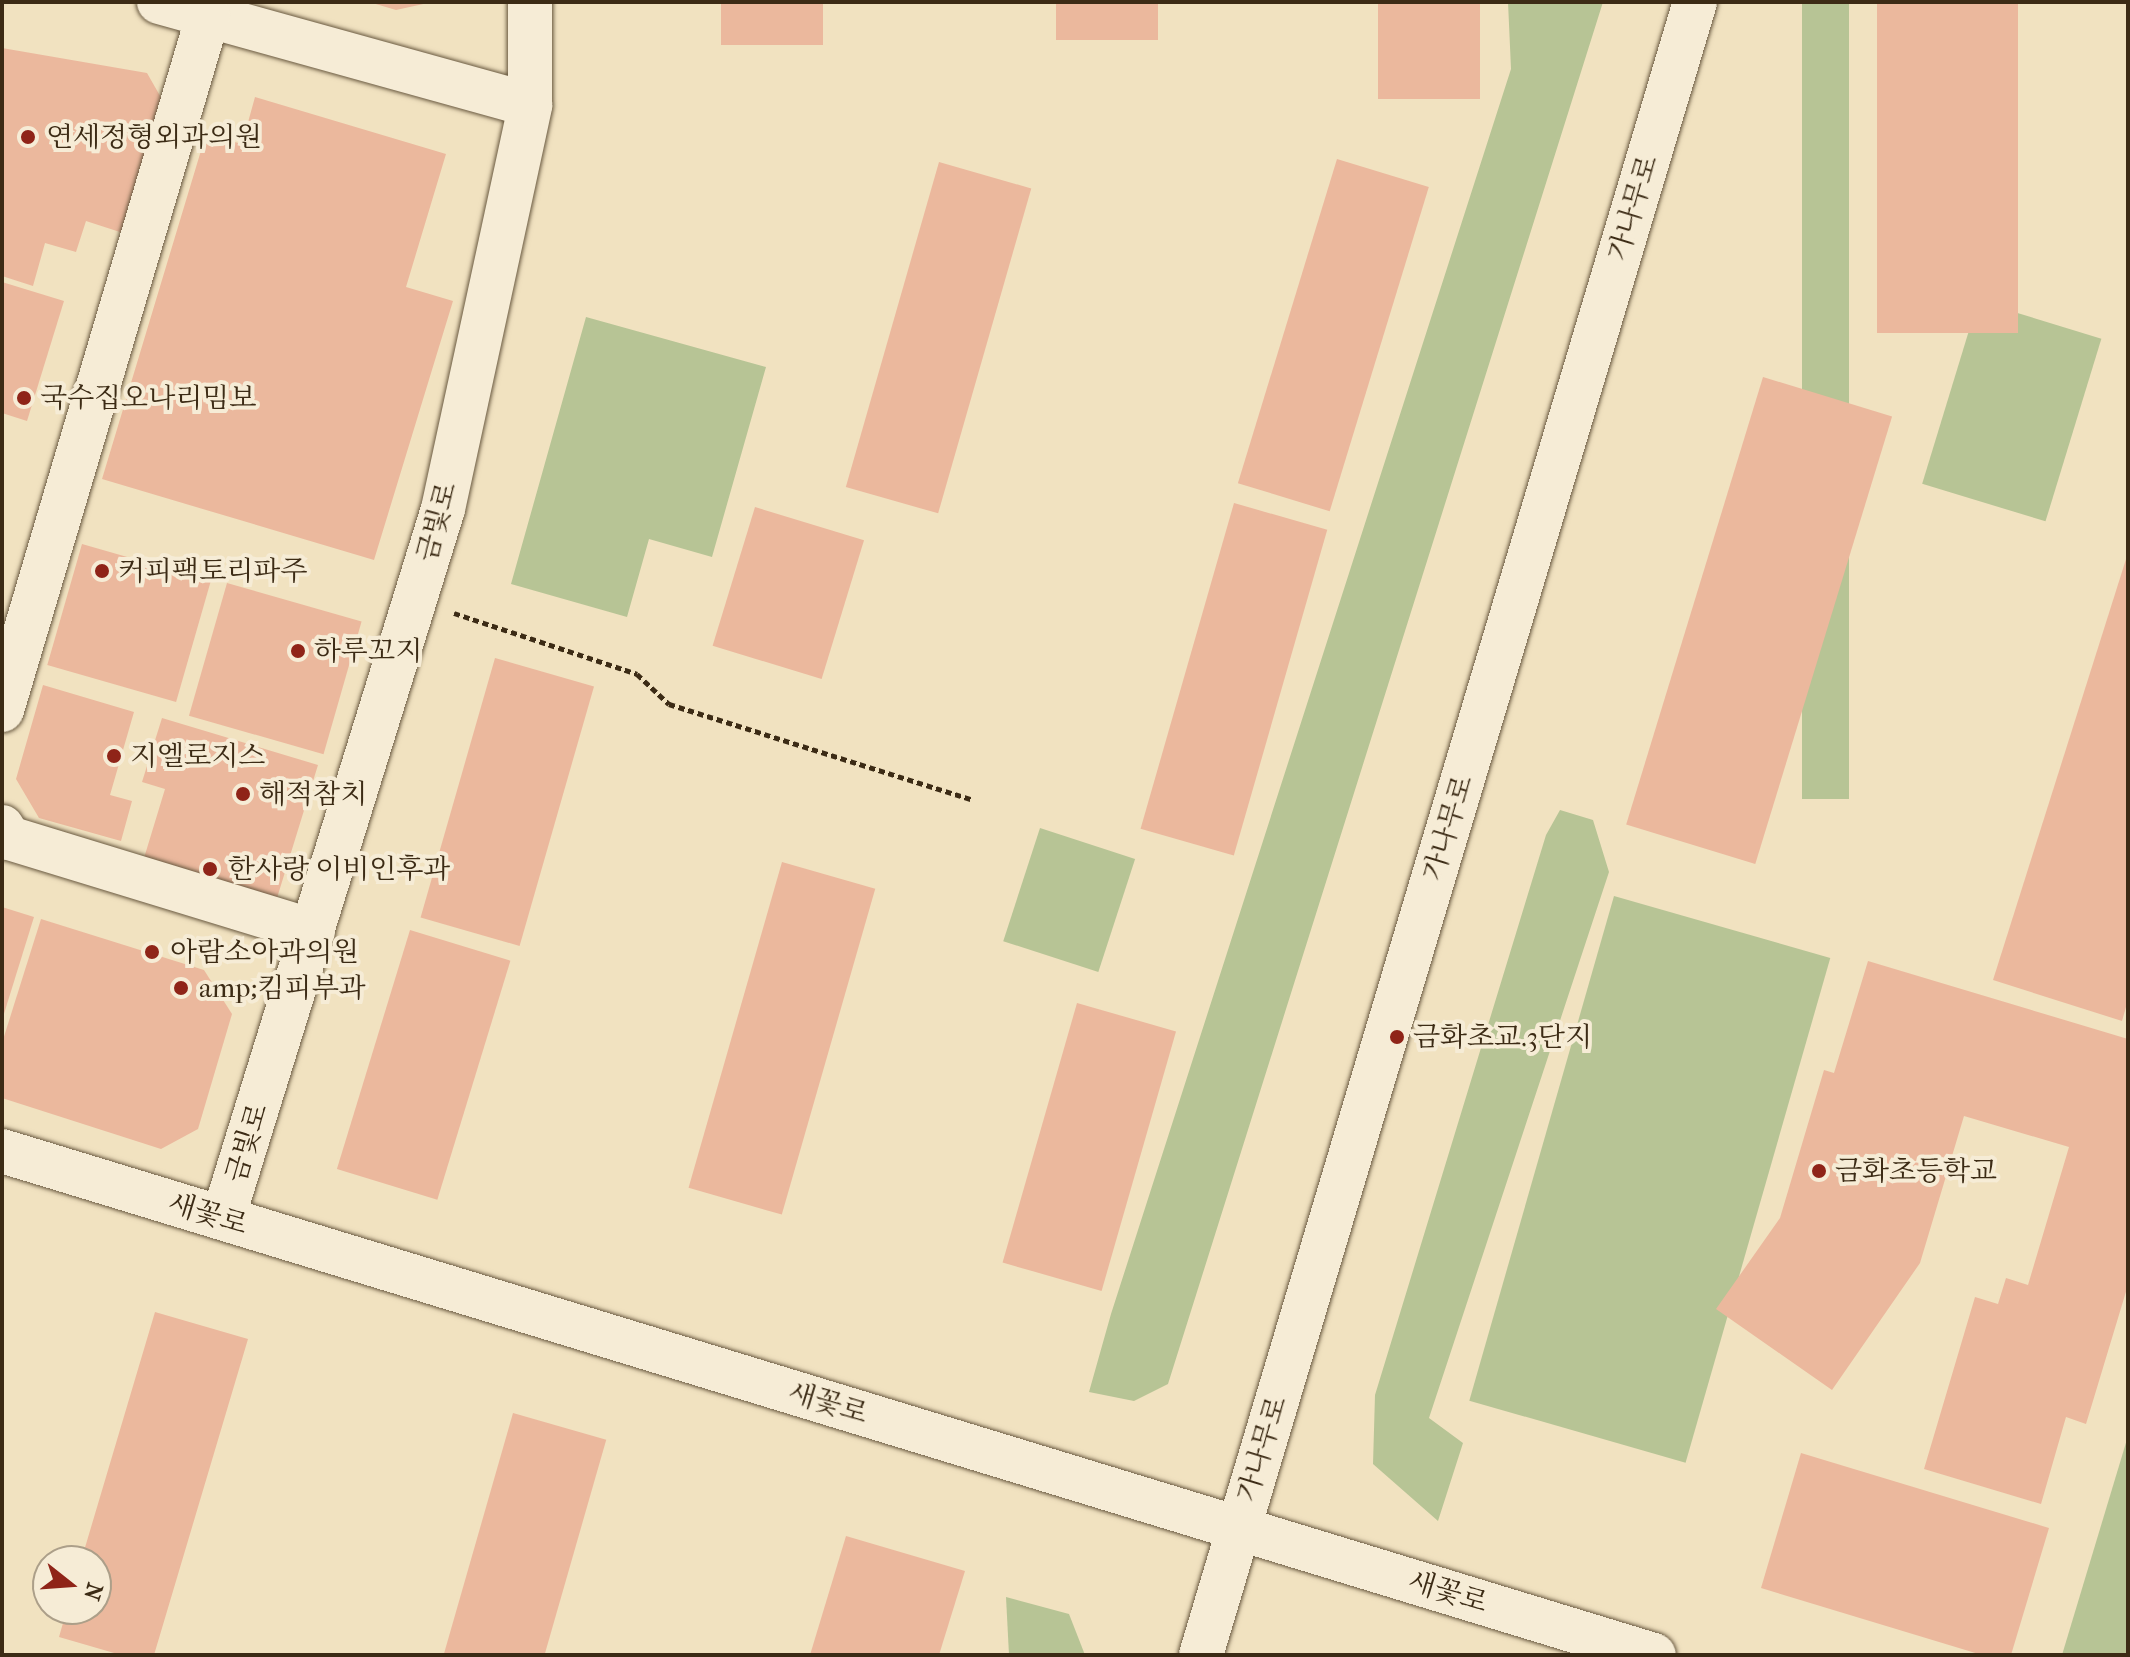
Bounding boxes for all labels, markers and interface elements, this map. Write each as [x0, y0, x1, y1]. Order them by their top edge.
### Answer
place label: 연세정형외과의원 [46, 120, 262, 154]
marker: 연세정형외과의원 [17, 126, 39, 148]
street label: 가나무로 [1601, 151, 1665, 265]
place label: 국수집오나리밈보 [40, 381, 256, 415]
marker: 국수집오나리밈보 [15, 389, 33, 407]
street label: 금빛로 [410, 478, 464, 566]
place label: 커피팩토리파주 [118, 554, 307, 588]
marker: 커피팩토리파주 [93, 562, 111, 580]
place label: 하루꼬지 [314, 634, 422, 668]
marker: 하루꼬지 [289, 642, 307, 660]
place label: 지엘로지스 [130, 739, 265, 773]
marker: 지엘로지스 [105, 747, 123, 765]
street label: 가나무로 [1416, 771, 1480, 885]
place label: 해적참치 [259, 777, 367, 811]
marker: 해적참치 [234, 785, 252, 803]
place label: 한사랑 이비인후과 [228, 852, 450, 886]
marker: 한사랑 이비인후과 [199, 858, 221, 880]
place label: 아람소아과의원 [170, 935, 359, 969]
marker: 아람소아과의원 [141, 941, 163, 963]
place label: amp;킴피부과 [199, 971, 366, 1005]
marker: amp;킴피부과 [170, 977, 192, 999]
place label: 금화초교.3단지 [1413, 1020, 1592, 1054]
marker: 금화초교.3단지 [1388, 1028, 1406, 1046]
street label: 금빛로 [219, 1099, 275, 1187]
place label: 금화초등학교 [1835, 1154, 1997, 1188]
marker: 금화초등학교 [1810, 1162, 1828, 1180]
street label: 새꽃로 [164, 1186, 252, 1242]
street label: 새꽃로 [784, 1375, 872, 1431]
street label: 가나무로 [1230, 1392, 1294, 1506]
north arrow [32, 1545, 112, 1625]
street label: 새꽃로 [1404, 1564, 1492, 1620]
text: N [78, 1580, 108, 1603]

